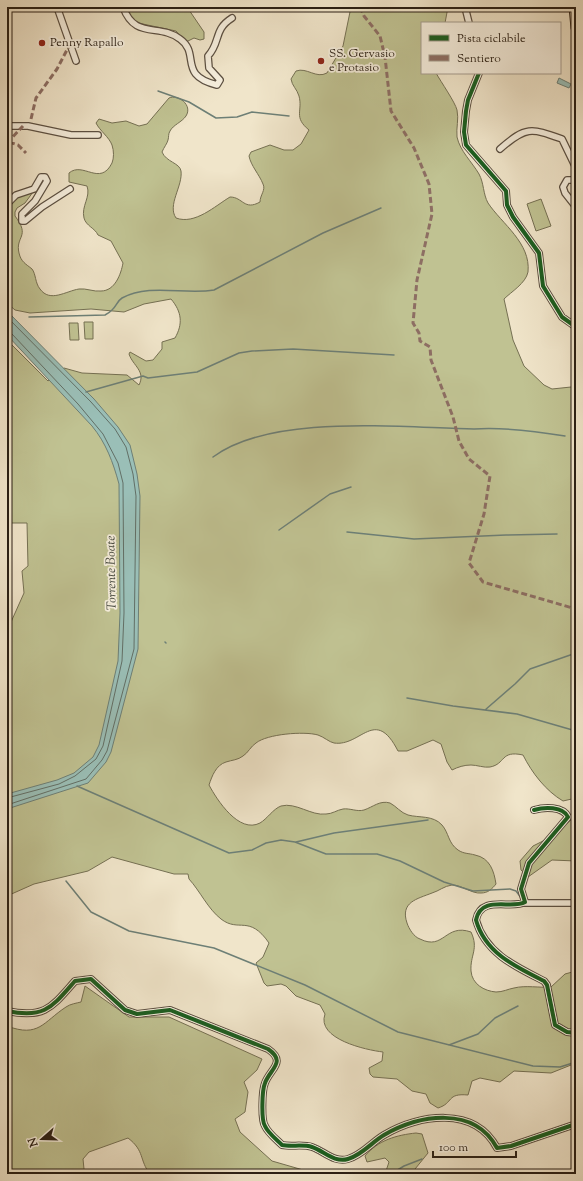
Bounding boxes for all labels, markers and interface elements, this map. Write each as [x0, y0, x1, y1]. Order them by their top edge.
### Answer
legend [421, 22, 561, 74]
text: Pista ciclabile [457, 30, 526, 48]
place label: Penny Rapallo [50, 34, 124, 52]
marker: Penny Rapallo [37, 38, 47, 48]
place label: SS. Gervasio e Protasio [329, 45, 395, 77]
text: Sentiero [457, 50, 501, 68]
marker: SS. Gervasio e Protasio [316, 56, 326, 66]
water label: Torrente Boate [102, 535, 122, 611]
north arrow [22, 1119, 62, 1159]
scale bar [433, 1133, 516, 1159]
text: N [24, 1135, 43, 1150]
text: 100 m [439, 1139, 468, 1157]

